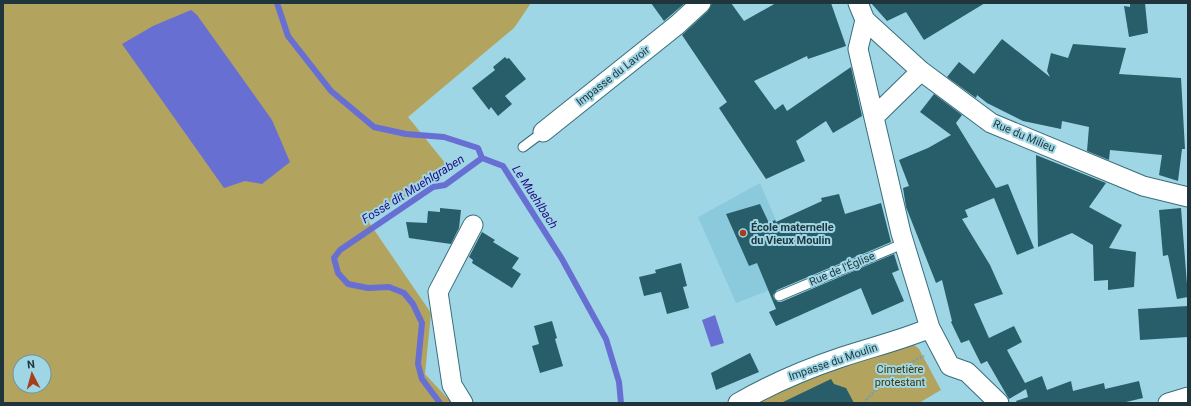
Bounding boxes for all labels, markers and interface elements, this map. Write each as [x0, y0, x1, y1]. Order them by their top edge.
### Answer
street label: Impasse du Lavoir [574, 43, 652, 109]
street label: Rue du Milieu [991, 117, 1057, 155]
water label: Fossé dit Muehlgraben [359, 152, 467, 226]
water label: Le Muehlbach [509, 163, 561, 231]
place label: École maternelle du Vieux Moulin [751, 221, 834, 247]
marker: École maternelle du Vieux Moulin [738, 228, 748, 238]
street label: Rue de l'Église [807, 249, 877, 289]
street label: Impasse du Moulin [787, 341, 879, 383]
north arrow [12, 354, 52, 394]
text: N [26, 358, 36, 371]
park label: Cimetière protestant [875, 363, 926, 389]

